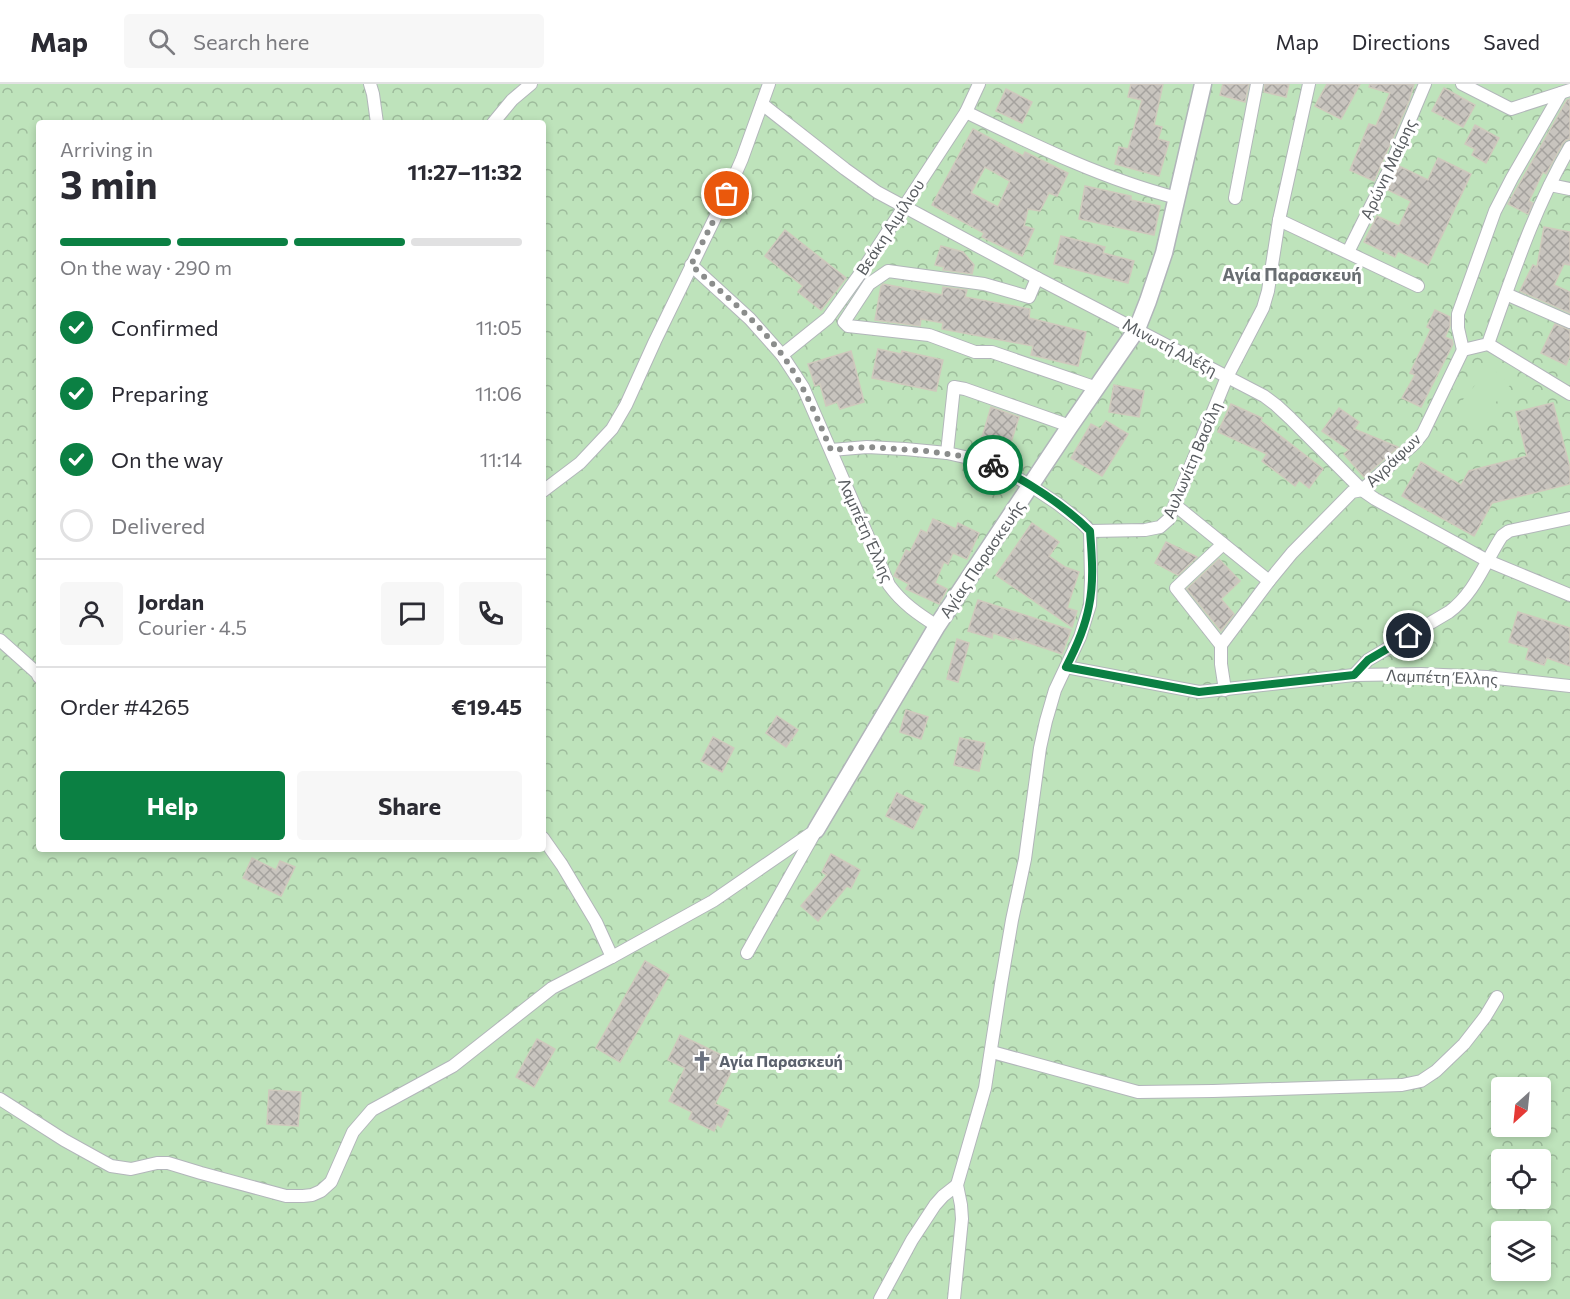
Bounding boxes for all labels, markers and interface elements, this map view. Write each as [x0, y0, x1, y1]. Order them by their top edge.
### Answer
search box [124, 14, 544, 68]
text: Map [30, 24, 88, 58]
icon: search [145, 25, 178, 58]
text: Search here [193, 28, 309, 55]
text: Map [1276, 29, 1319, 54]
text: Directions [1352, 29, 1450, 54]
text: Saved [1483, 29, 1540, 54]
street label: Αρώνη Μαίρης [1356, 115, 1419, 222]
text: Arriving in [60, 137, 153, 161]
text: 11:27–11:32 [407, 158, 522, 185]
text: 3 min [60, 159, 158, 207]
pin [701, 168, 752, 219]
street label: Βεάκη Αιμίλιου [851, 175, 928, 278]
icon: bag [710, 177, 743, 210]
text: On the way · 290 m [60, 255, 232, 279]
district label: Αγία Παρασκευή [1222, 263, 1362, 285]
icon: check [60, 311, 93, 344]
text: Confirmed [111, 314, 218, 341]
street label: Μινωτή Αλέξη [1120, 314, 1221, 379]
text: 11:05 [476, 315, 522, 339]
icon: check [60, 377, 93, 410]
text: Preparing [111, 380, 208, 407]
text: 11:06 [475, 381, 522, 405]
street label: Αυλωνίτη Βασίλη [1158, 398, 1225, 521]
street label: Αγράφων [1361, 429, 1424, 490]
courier [963, 435, 1023, 495]
icon: check [60, 443, 93, 476]
text: On the way [111, 446, 223, 473]
text: 11:14 [480, 447, 522, 471]
icon: bike [977, 449, 1010, 482]
street label: Λαμπέτη Έλλης [835, 475, 898, 585]
street label: Αγίας Παρασκευής [935, 496, 1028, 621]
text: Delivered [111, 512, 205, 539]
button: person [60, 582, 123, 645]
button: chat [381, 582, 444, 645]
button: phone [459, 582, 522, 645]
text: Jordan [138, 588, 204, 615]
pin [1383, 610, 1434, 661]
text: Courier · 4.5 [138, 615, 247, 639]
icon: home [1392, 619, 1425, 652]
street label: Λαμπέτη Έλλης [1386, 665, 1498, 688]
text: Order #4265 [60, 693, 190, 720]
text: €19.45 [451, 693, 522, 720]
button: Help [60, 771, 285, 840]
button: Share [297, 771, 522, 840]
church icon: Αγία Παρασκευή [690, 1049, 714, 1073]
place label: Αγία Παρασκευή [719, 1051, 843, 1070]
north arrow [1491, 1077, 1551, 1137]
map controls [1491, 1077, 1551, 1281]
button: locate [1491, 1149, 1551, 1209]
button: layers [1491, 1221, 1551, 1281]

